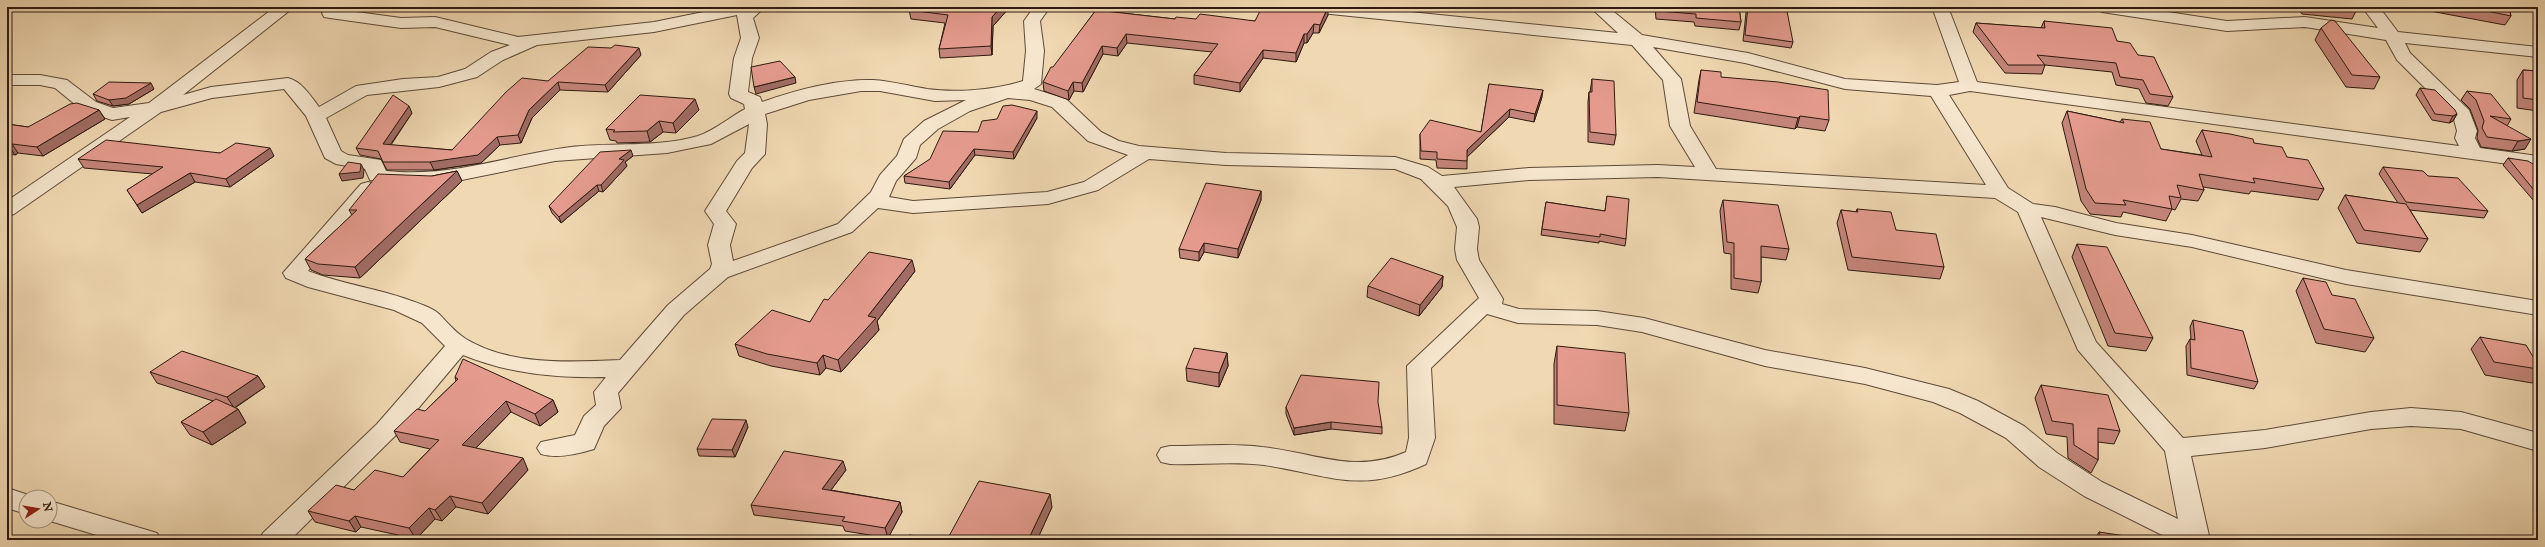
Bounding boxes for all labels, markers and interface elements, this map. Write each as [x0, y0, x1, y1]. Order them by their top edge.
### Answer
north arrow [18, 489, 58, 529]
text: N [39, 500, 55, 514]

